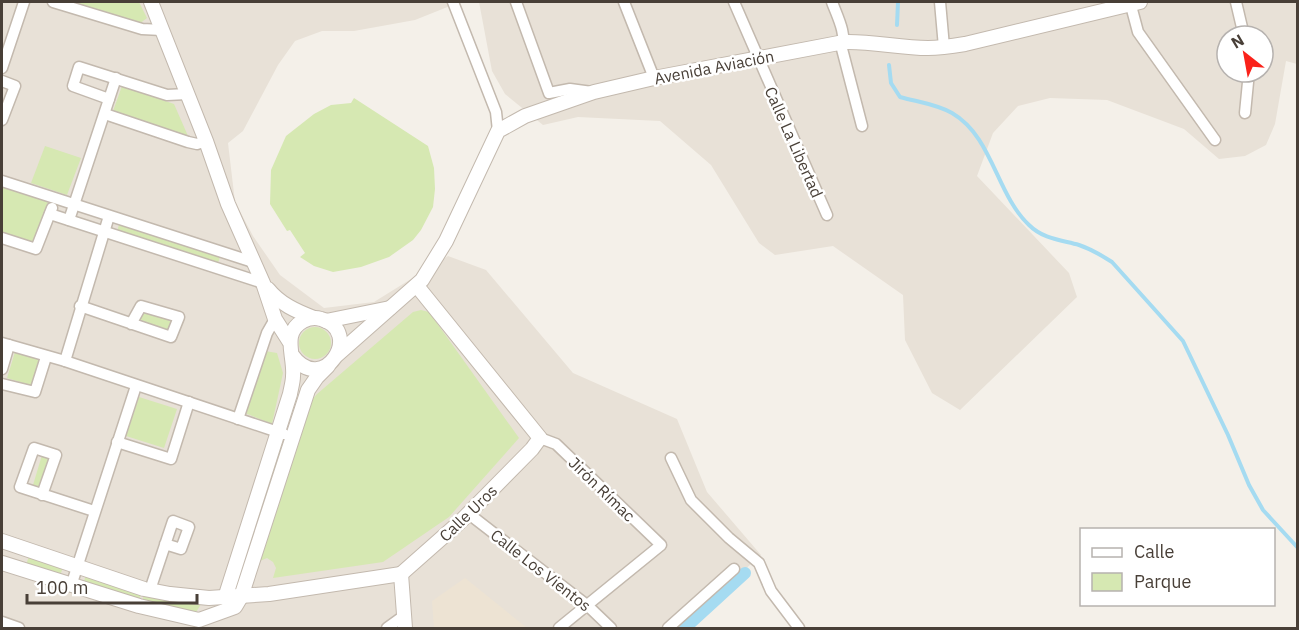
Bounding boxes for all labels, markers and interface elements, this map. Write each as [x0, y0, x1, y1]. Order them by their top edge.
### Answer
north arrow [1215, 24, 1275, 84]
text: N [1227, 30, 1247, 53]
street label: Avenida Aviación [652, 46, 776, 88]
street label: Calle La Libertad [761, 83, 827, 201]
street label: Jirón Rímac [565, 452, 639, 526]
street label: Calle Uros [435, 480, 501, 546]
street label: Calle Los Vientos [487, 525, 595, 615]
legend [1080, 528, 1275, 606]
text: Calle [1134, 540, 1174, 563]
scale bar [27, 567, 196, 605]
text: Parque [1134, 570, 1192, 593]
text: 100 m [36, 576, 88, 599]

